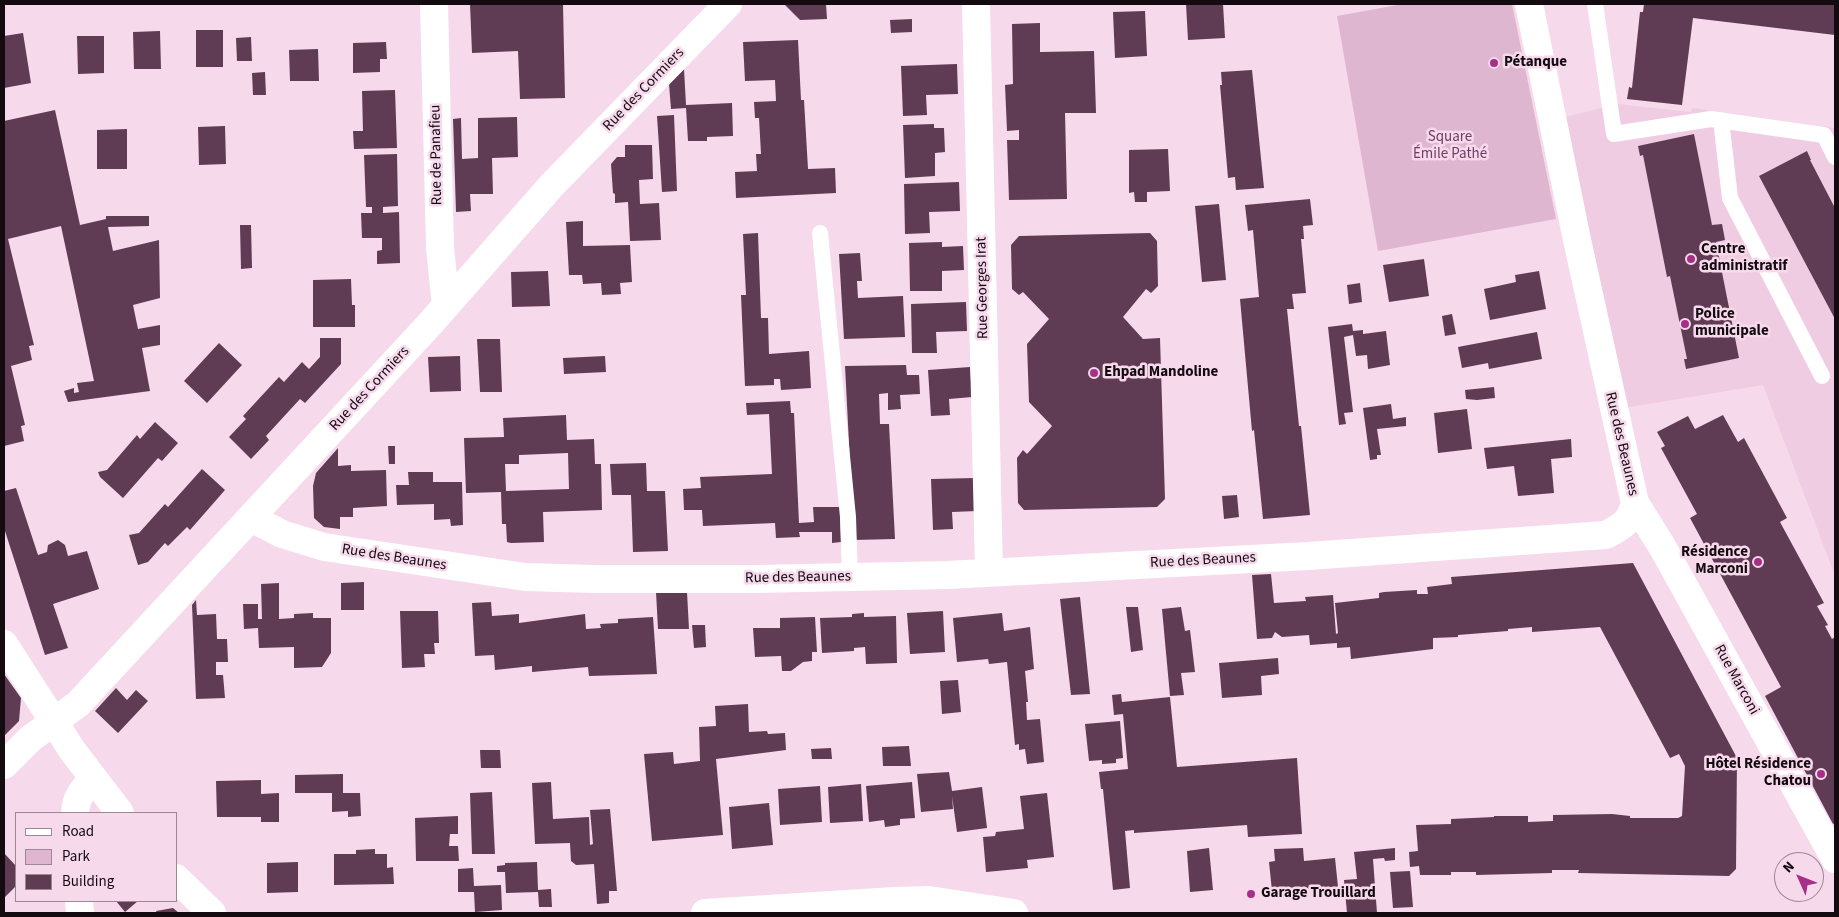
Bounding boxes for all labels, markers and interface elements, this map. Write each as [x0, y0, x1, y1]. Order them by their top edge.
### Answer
street label: Rue des Cormiers [600, 45, 688, 135]
place label: Pétanque [1504, 54, 1567, 72]
marker: Pétanque [1488, 57, 1500, 69]
street label: Rue de Panafieu [427, 104, 447, 206]
park label: Square Émile Pathé [1413, 129, 1487, 164]
street label: Rue Georges Irat [973, 237, 993, 339]
place label: Centre administratif [1701, 241, 1787, 276]
marker: Centre administratif [1685, 253, 1697, 265]
place label: Police municipale [1695, 306, 1769, 341]
marker: Police municipale [1679, 318, 1691, 330]
street label: Rue des Cormiers [326, 343, 414, 435]
place label: Ehpad Mandoline [1104, 364, 1218, 382]
marker: Ehpad Mandoline [1088, 367, 1100, 379]
street label: Rue des Beaunes [1600, 390, 1642, 498]
street label: Rue des Beaunes [340, 541, 448, 575]
place label: Résidence Marconi [1681, 544, 1748, 579]
street label: Rue des Beaunes [1150, 549, 1256, 573]
marker: Résidence Marconi [1752, 556, 1764, 568]
street label: Rue des Beaunes [745, 568, 851, 588]
street label: Rue Marconi [1709, 642, 1763, 718]
place label: Hôtel Résidence Chatou [1706, 756, 1811, 791]
marker: Hôtel Résidence Chatou [1815, 768, 1827, 780]
legend [15, 812, 178, 902]
text: Road [62, 821, 94, 842]
text: Park [62, 846, 90, 867]
north arrow [1774, 852, 1824, 902]
text: N [1779, 857, 1799, 878]
text: Building [62, 871, 114, 892]
place label: Garage Trouillard [1261, 885, 1376, 903]
marker: Garage Trouillard [1245, 888, 1257, 900]

